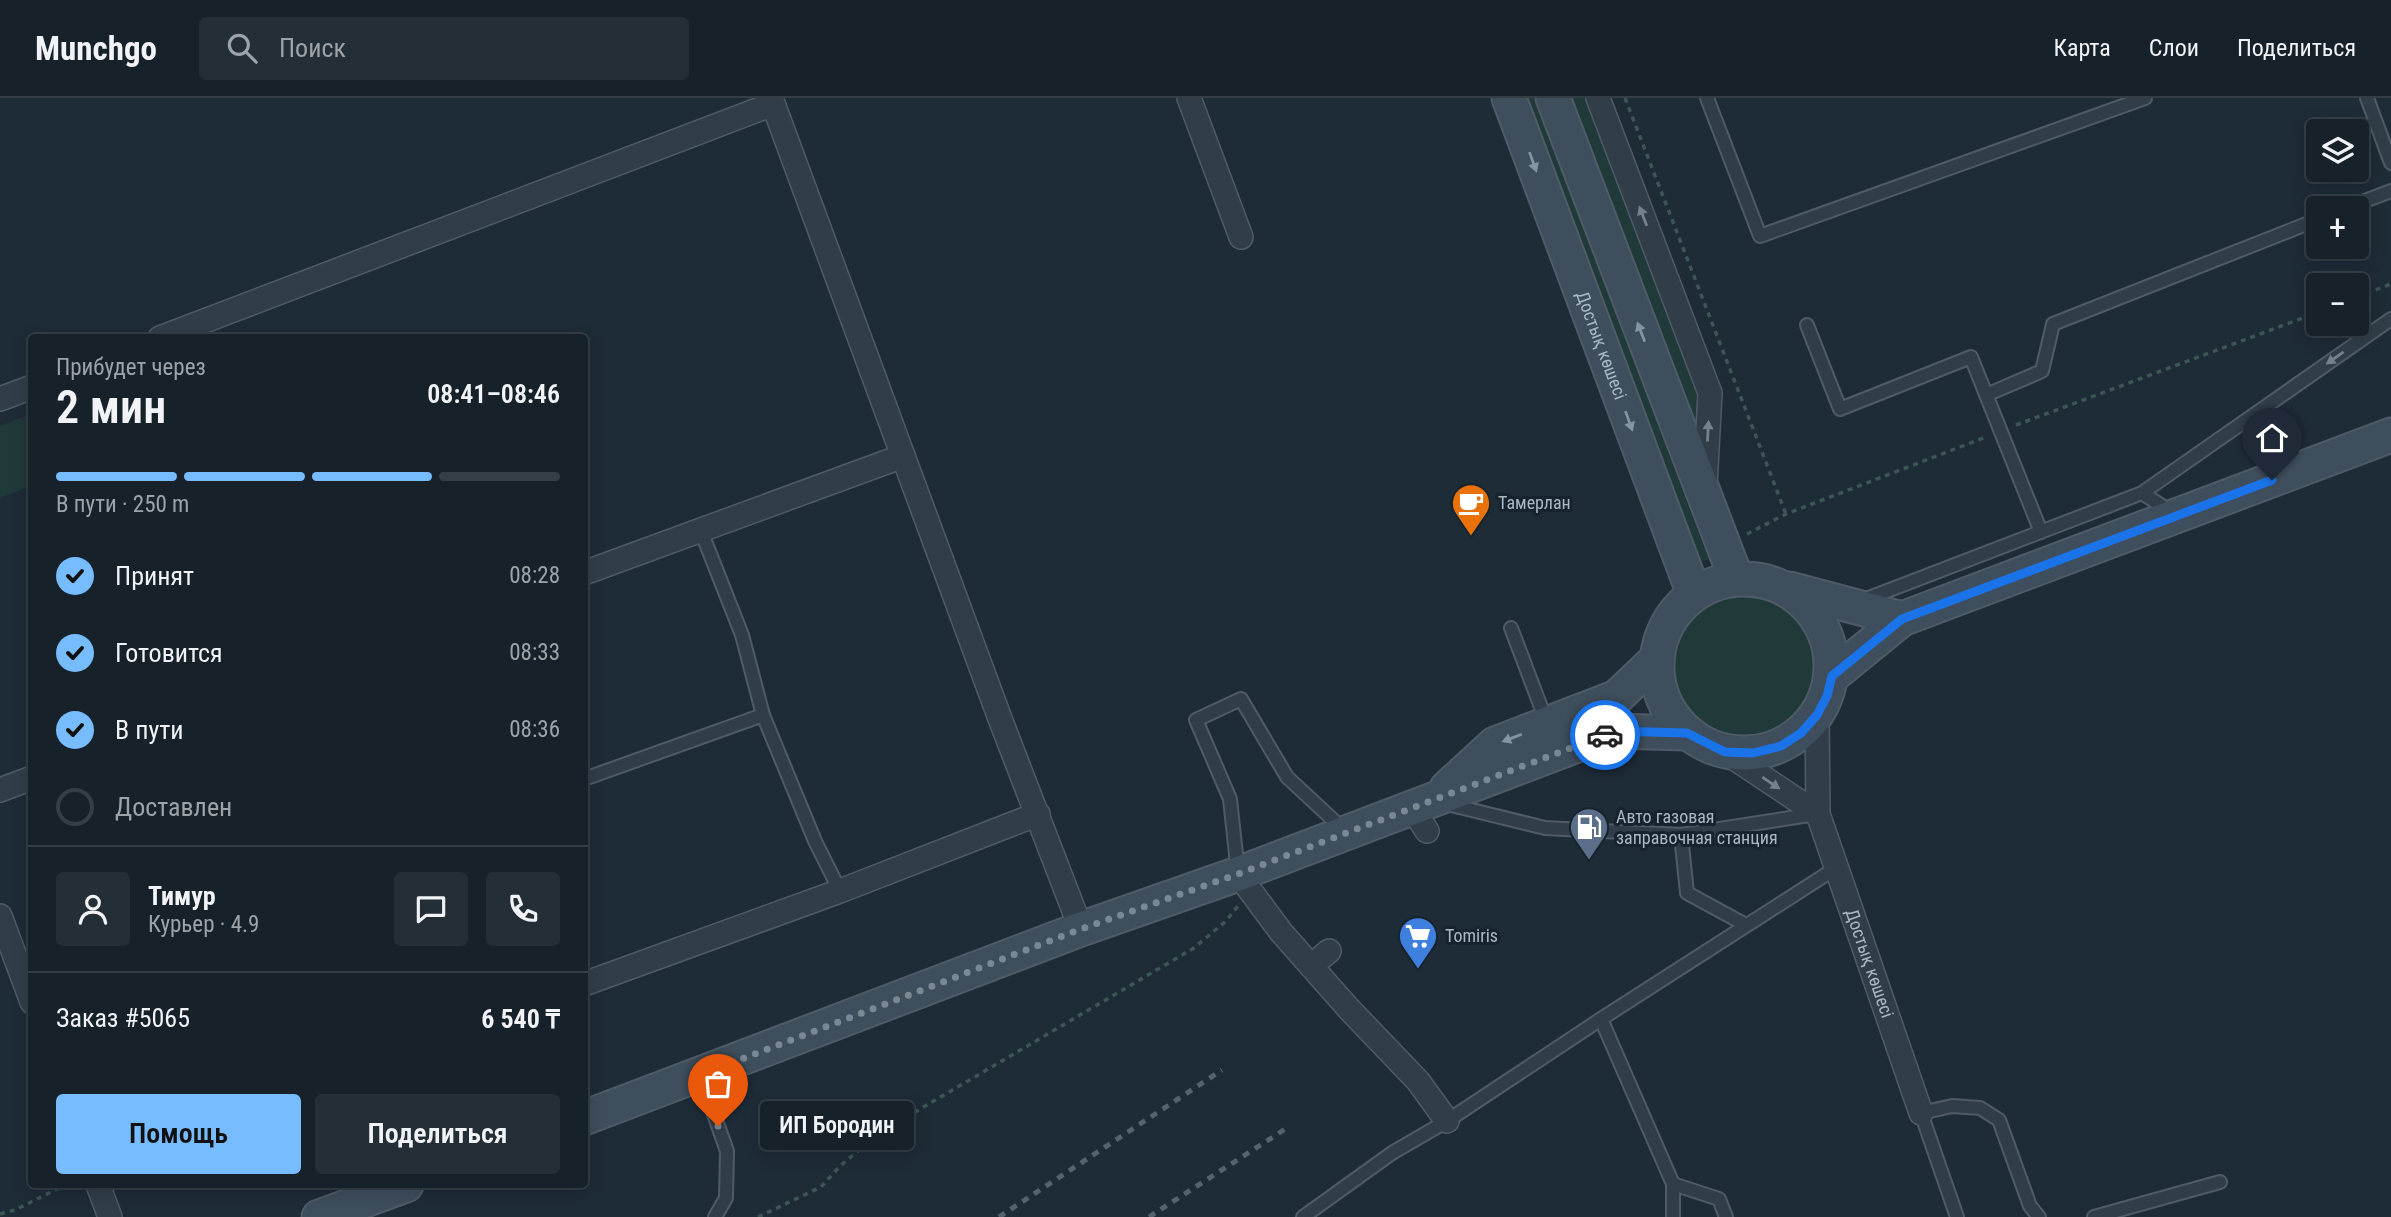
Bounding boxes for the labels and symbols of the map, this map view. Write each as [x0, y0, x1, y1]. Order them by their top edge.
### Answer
one-way arrow [1528, 151, 1539, 172]
one-way arrow [1637, 205, 1648, 226]
street label: Достық көшесі [1572, 288, 1631, 402]
one-way arrow [1635, 321, 1646, 342]
one-way arrow [2326, 351, 2344, 365]
pin [2242, 408, 2302, 480]
one-way arrow [1624, 411, 1635, 432]
one-way arrow [1703, 420, 1714, 442]
cafe icon: Тамерлан [1450, 482, 1492, 537]
place label: Тамерлан [1498, 492, 1571, 513]
courier [1570, 700, 1640, 770]
one-way arrow [1502, 732, 1523, 743]
one-way arrow [1762, 776, 1781, 789]
fuel station icon: Авто газовая заправочная станция [1568, 806, 1610, 861]
place label: Авто газовая заправочная станция [1616, 806, 1778, 848]
street label: Достық көшесі [1841, 906, 1898, 1020]
supermarket icon: Tomiris [1397, 915, 1439, 970]
place label: Tomiris [1445, 925, 1498, 946]
pin [688, 1054, 748, 1126]
callout: ИП Бородин [760, 1102, 914, 1150]

